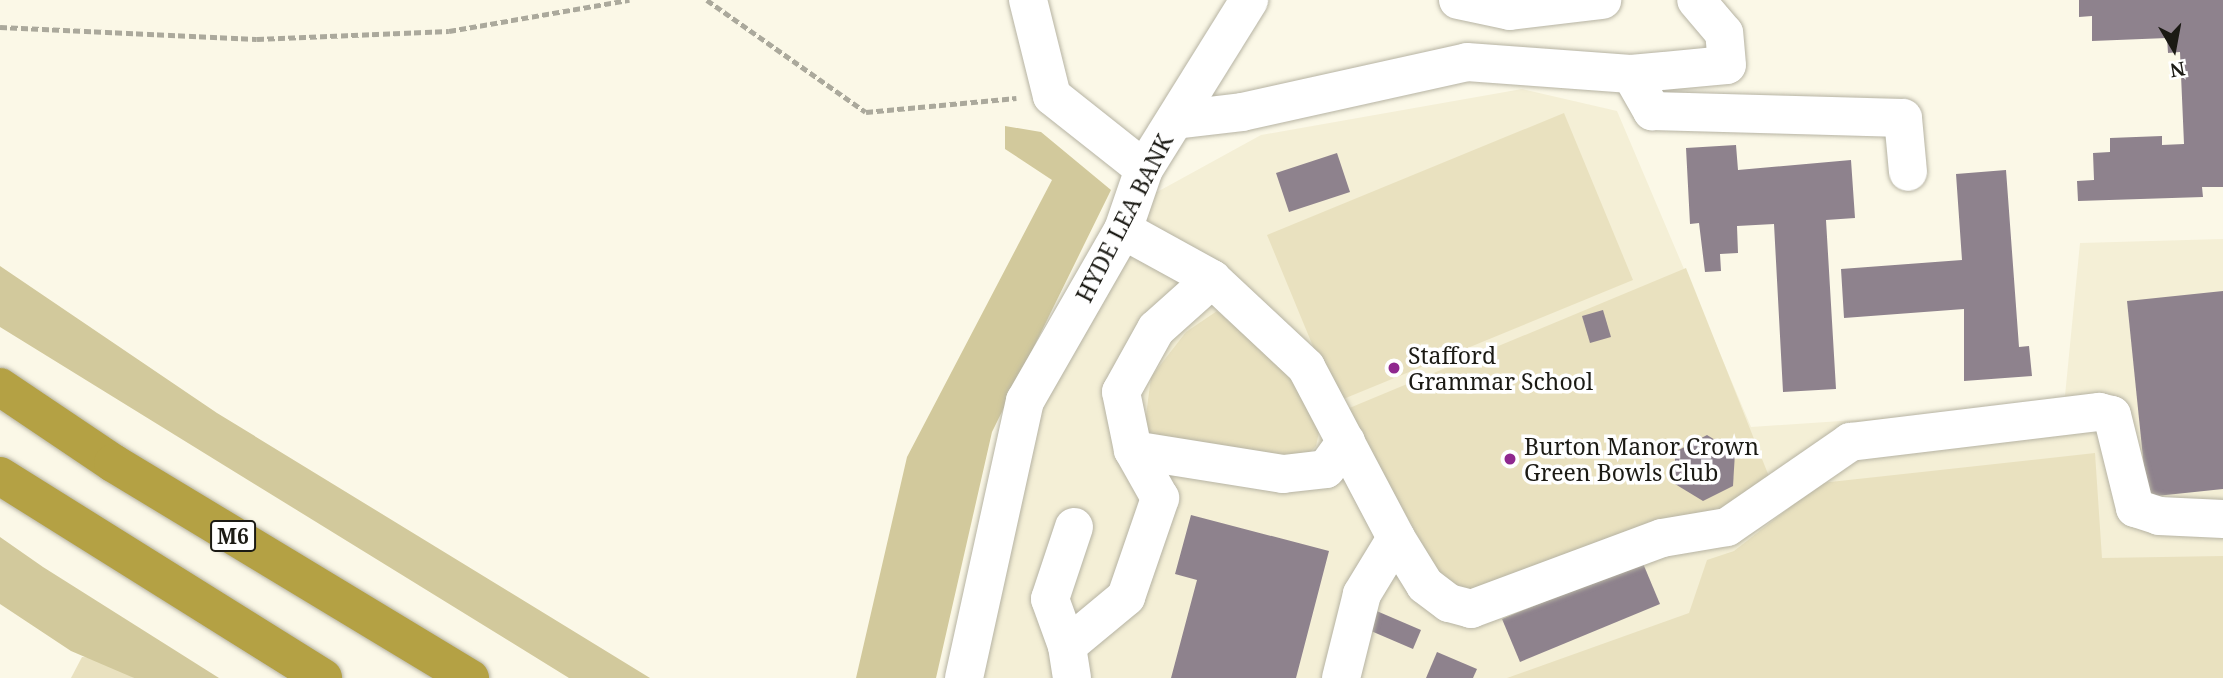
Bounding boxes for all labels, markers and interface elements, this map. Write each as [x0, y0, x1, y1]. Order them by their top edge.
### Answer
north arrow [2139, 14, 2209, 84]
text: N [2168, 56, 2187, 84]
street label: HYDE LEA BANK [1070, 129, 1178, 307]
place label: Stafford Grammar School [1408, 341, 1593, 395]
marker: Stafford Grammar School [1386, 360, 1402, 376]
place label: Burton Manor Crown Green Bowls Club [1524, 432, 1759, 486]
marker: Burton Manor Crown Green Bowls Club [1502, 451, 1518, 467]
road number: M6 [208, 518, 258, 554]

